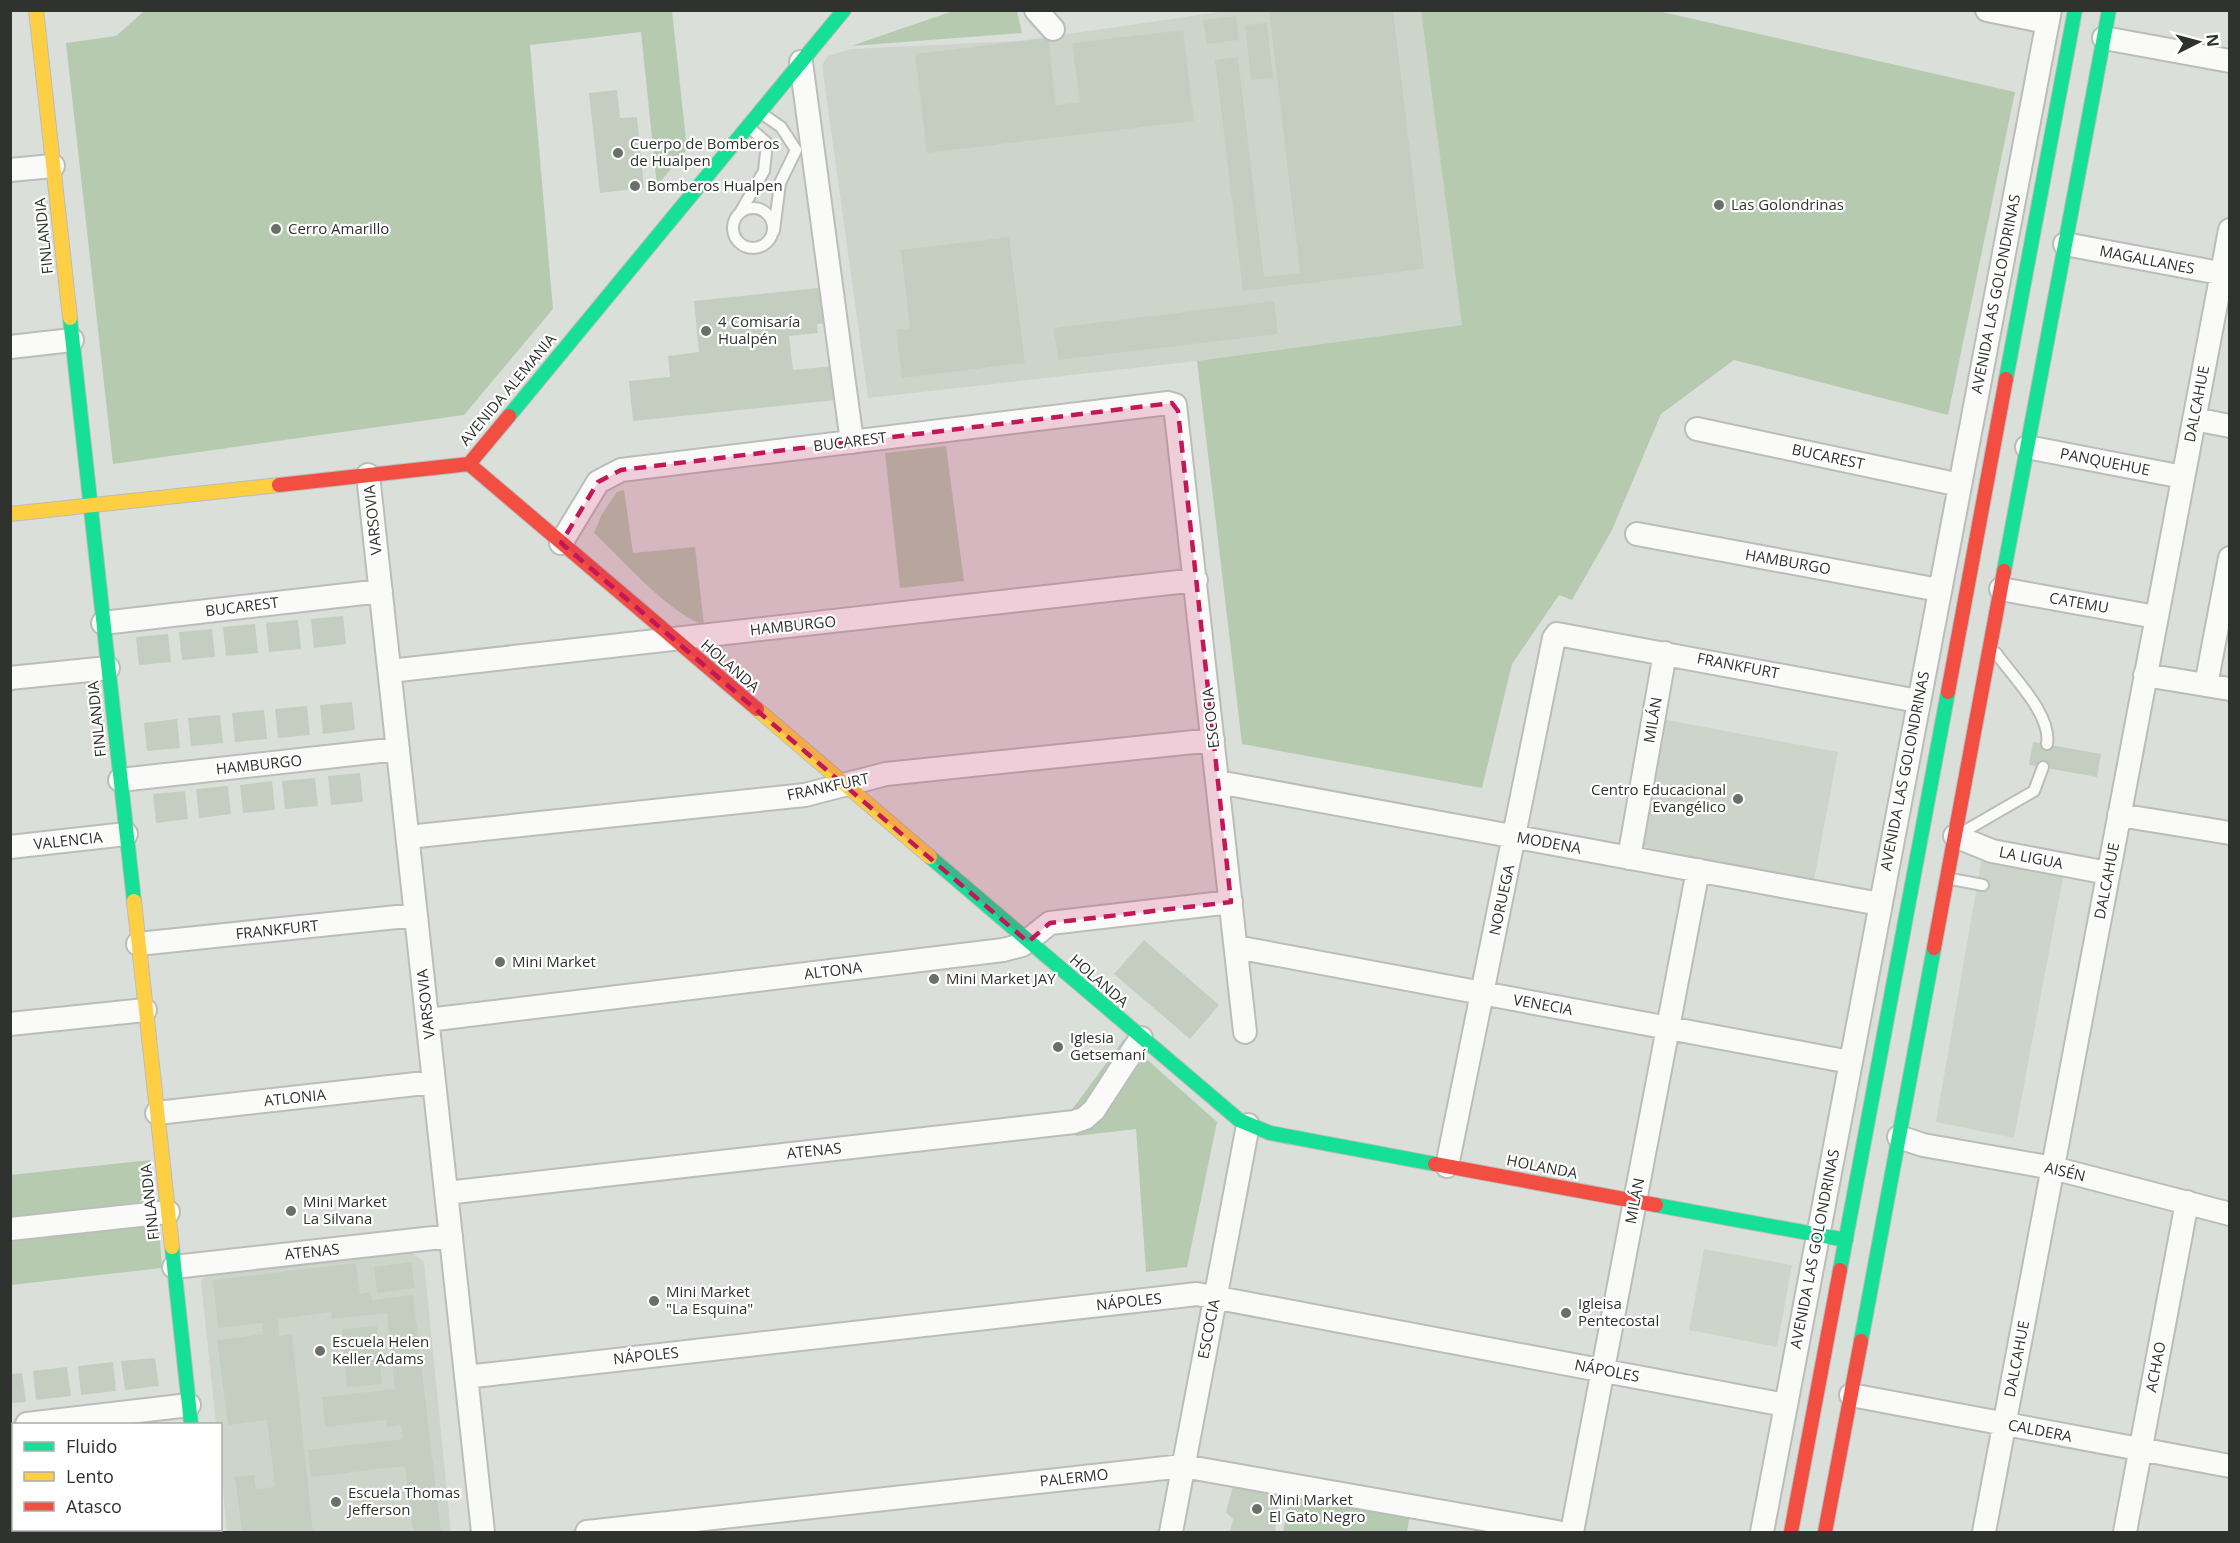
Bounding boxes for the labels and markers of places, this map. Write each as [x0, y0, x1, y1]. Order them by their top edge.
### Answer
place label: Cuerpo de Bomberos de Hualpen [630, 133, 779, 170]
marker: Cuerpo de Bomberos de Hualpen [611, 146, 625, 160]
place label: Bomberos Hualpen [647, 175, 783, 195]
marker: Bomberos Hualpen [628, 179, 642, 193]
place label: Las Golondrinas [1731, 194, 1844, 214]
marker: Las Golondrinas [1712, 198, 1726, 212]
place label: Cerro Amarillo [288, 218, 389, 238]
marker: Cerro Amarillo [269, 222, 283, 236]
place label: 4 Comisaría Hualpén [718, 311, 800, 348]
marker: 4 Comisaría Hualpén [699, 324, 713, 338]
place label: Centro Educacional Evangélico [1591, 779, 1726, 816]
marker: Centro Educacional Evangélico [1731, 792, 1745, 806]
place label: Mini Market [512, 951, 596, 971]
marker: Mini Market [493, 955, 507, 969]
place label: Mini Market JAY [946, 968, 1056, 988]
marker: Mini Market JAY [927, 972, 941, 986]
place label: Iglesia Getsemaní [1070, 1027, 1147, 1064]
marker: Iglesia Getsemaní [1051, 1040, 1065, 1054]
place label: Mini Market La Silvana [303, 1191, 387, 1228]
marker: Mini Market La Silvana [284, 1204, 298, 1218]
place label: Mini Market "La Esquina" [666, 1281, 753, 1318]
place label: Igleisa Pentecostal [1578, 1293, 1659, 1330]
marker: Mini Market "La Esquina" [647, 1294, 661, 1308]
marker: Igleisa Pentecostal [1559, 1306, 1573, 1320]
place label: Escuela Helen Keller Adams [332, 1331, 429, 1368]
marker: Escuela Helen Keller Adams [313, 1344, 327, 1358]
place label: Escuela Thomas Jefferson [346, 1482, 460, 1519]
place label: Mini Market El Gato Negro [1269, 1489, 1366, 1526]
marker: Escuela Thomas Jefferson [329, 1495, 343, 1509]
marker: Mini Market El Gato Negro [1250, 1502, 1264, 1516]

